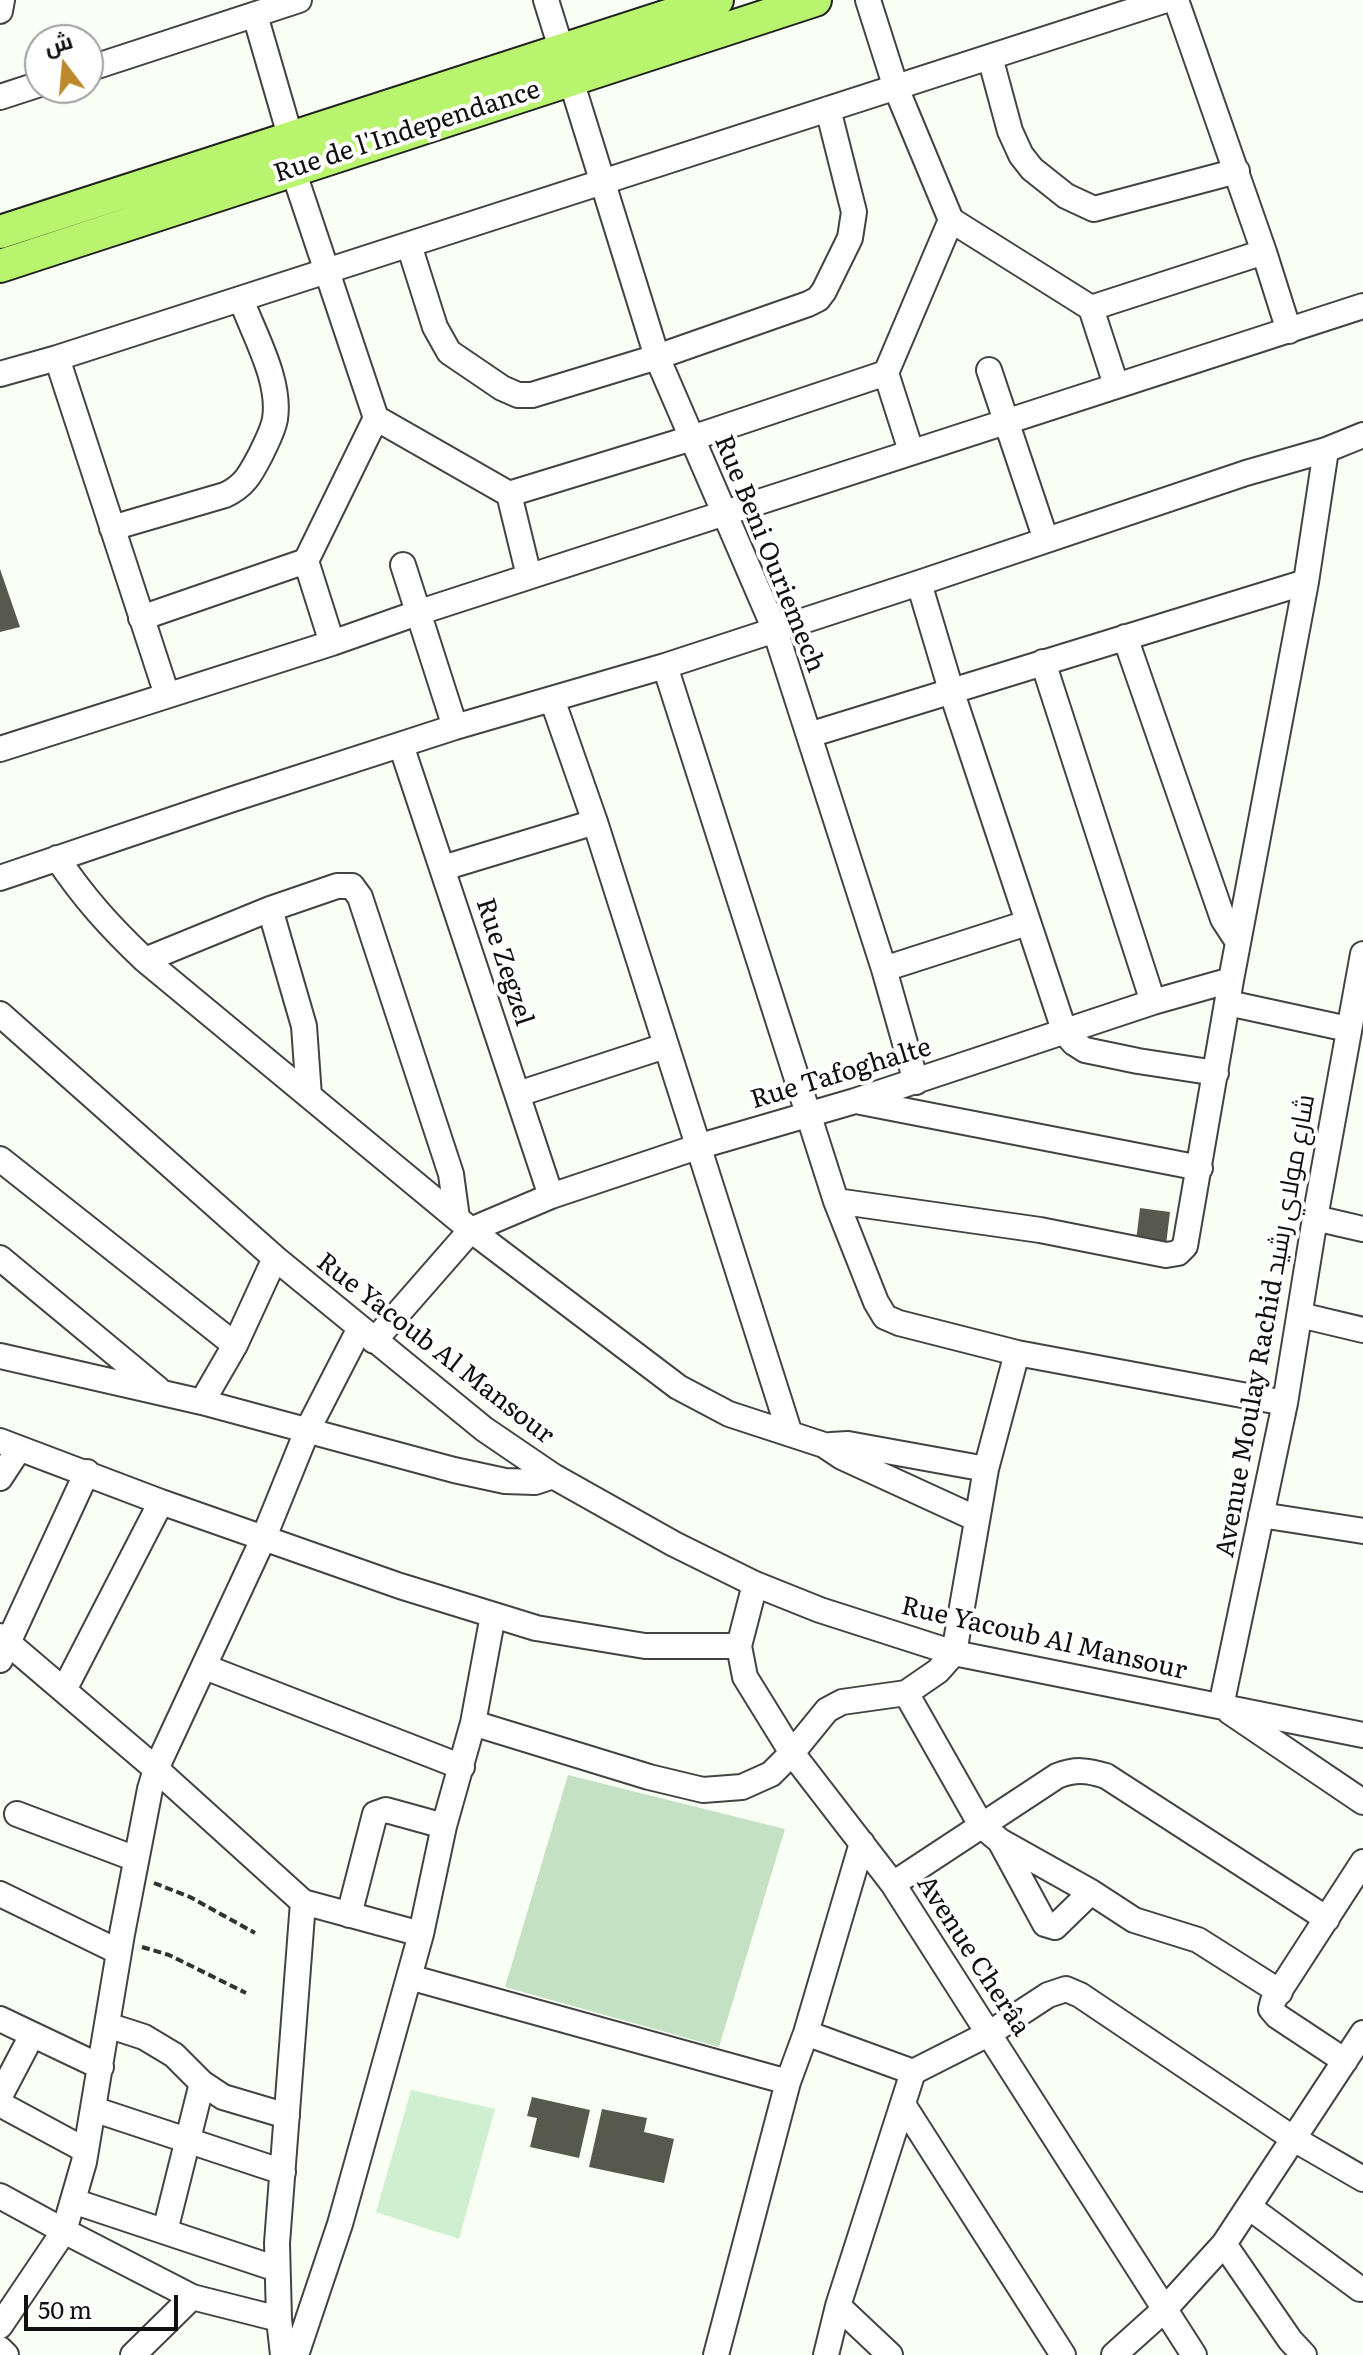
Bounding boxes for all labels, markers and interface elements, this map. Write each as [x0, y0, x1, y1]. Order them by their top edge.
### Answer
text: ش [40, 23, 76, 62]
north arrow [24, 24, 104, 104]
street label: Rue de l'Independance [270, 74, 544, 190]
street label: Rue Beni Ouriemech [707, 431, 831, 677]
street label: Rue Zegzel [469, 894, 539, 1030]
street label: Rue Tafoghalte [747, 1032, 935, 1116]
street label: Avenue Moulay Rachid شارع مولاي رشيد [1210, 1092, 1322, 1560]
street label: Rue Yacoub Al Mansour [310, 1247, 560, 1451]
street label: Rue Yacoub Al Mansour [898, 1591, 1190, 1687]
street label: Avenue Cherâa [910, 1870, 1036, 2042]
scale bar [28, 2279, 182, 2329]
text: 50 m [38, 2291, 92, 2326]

